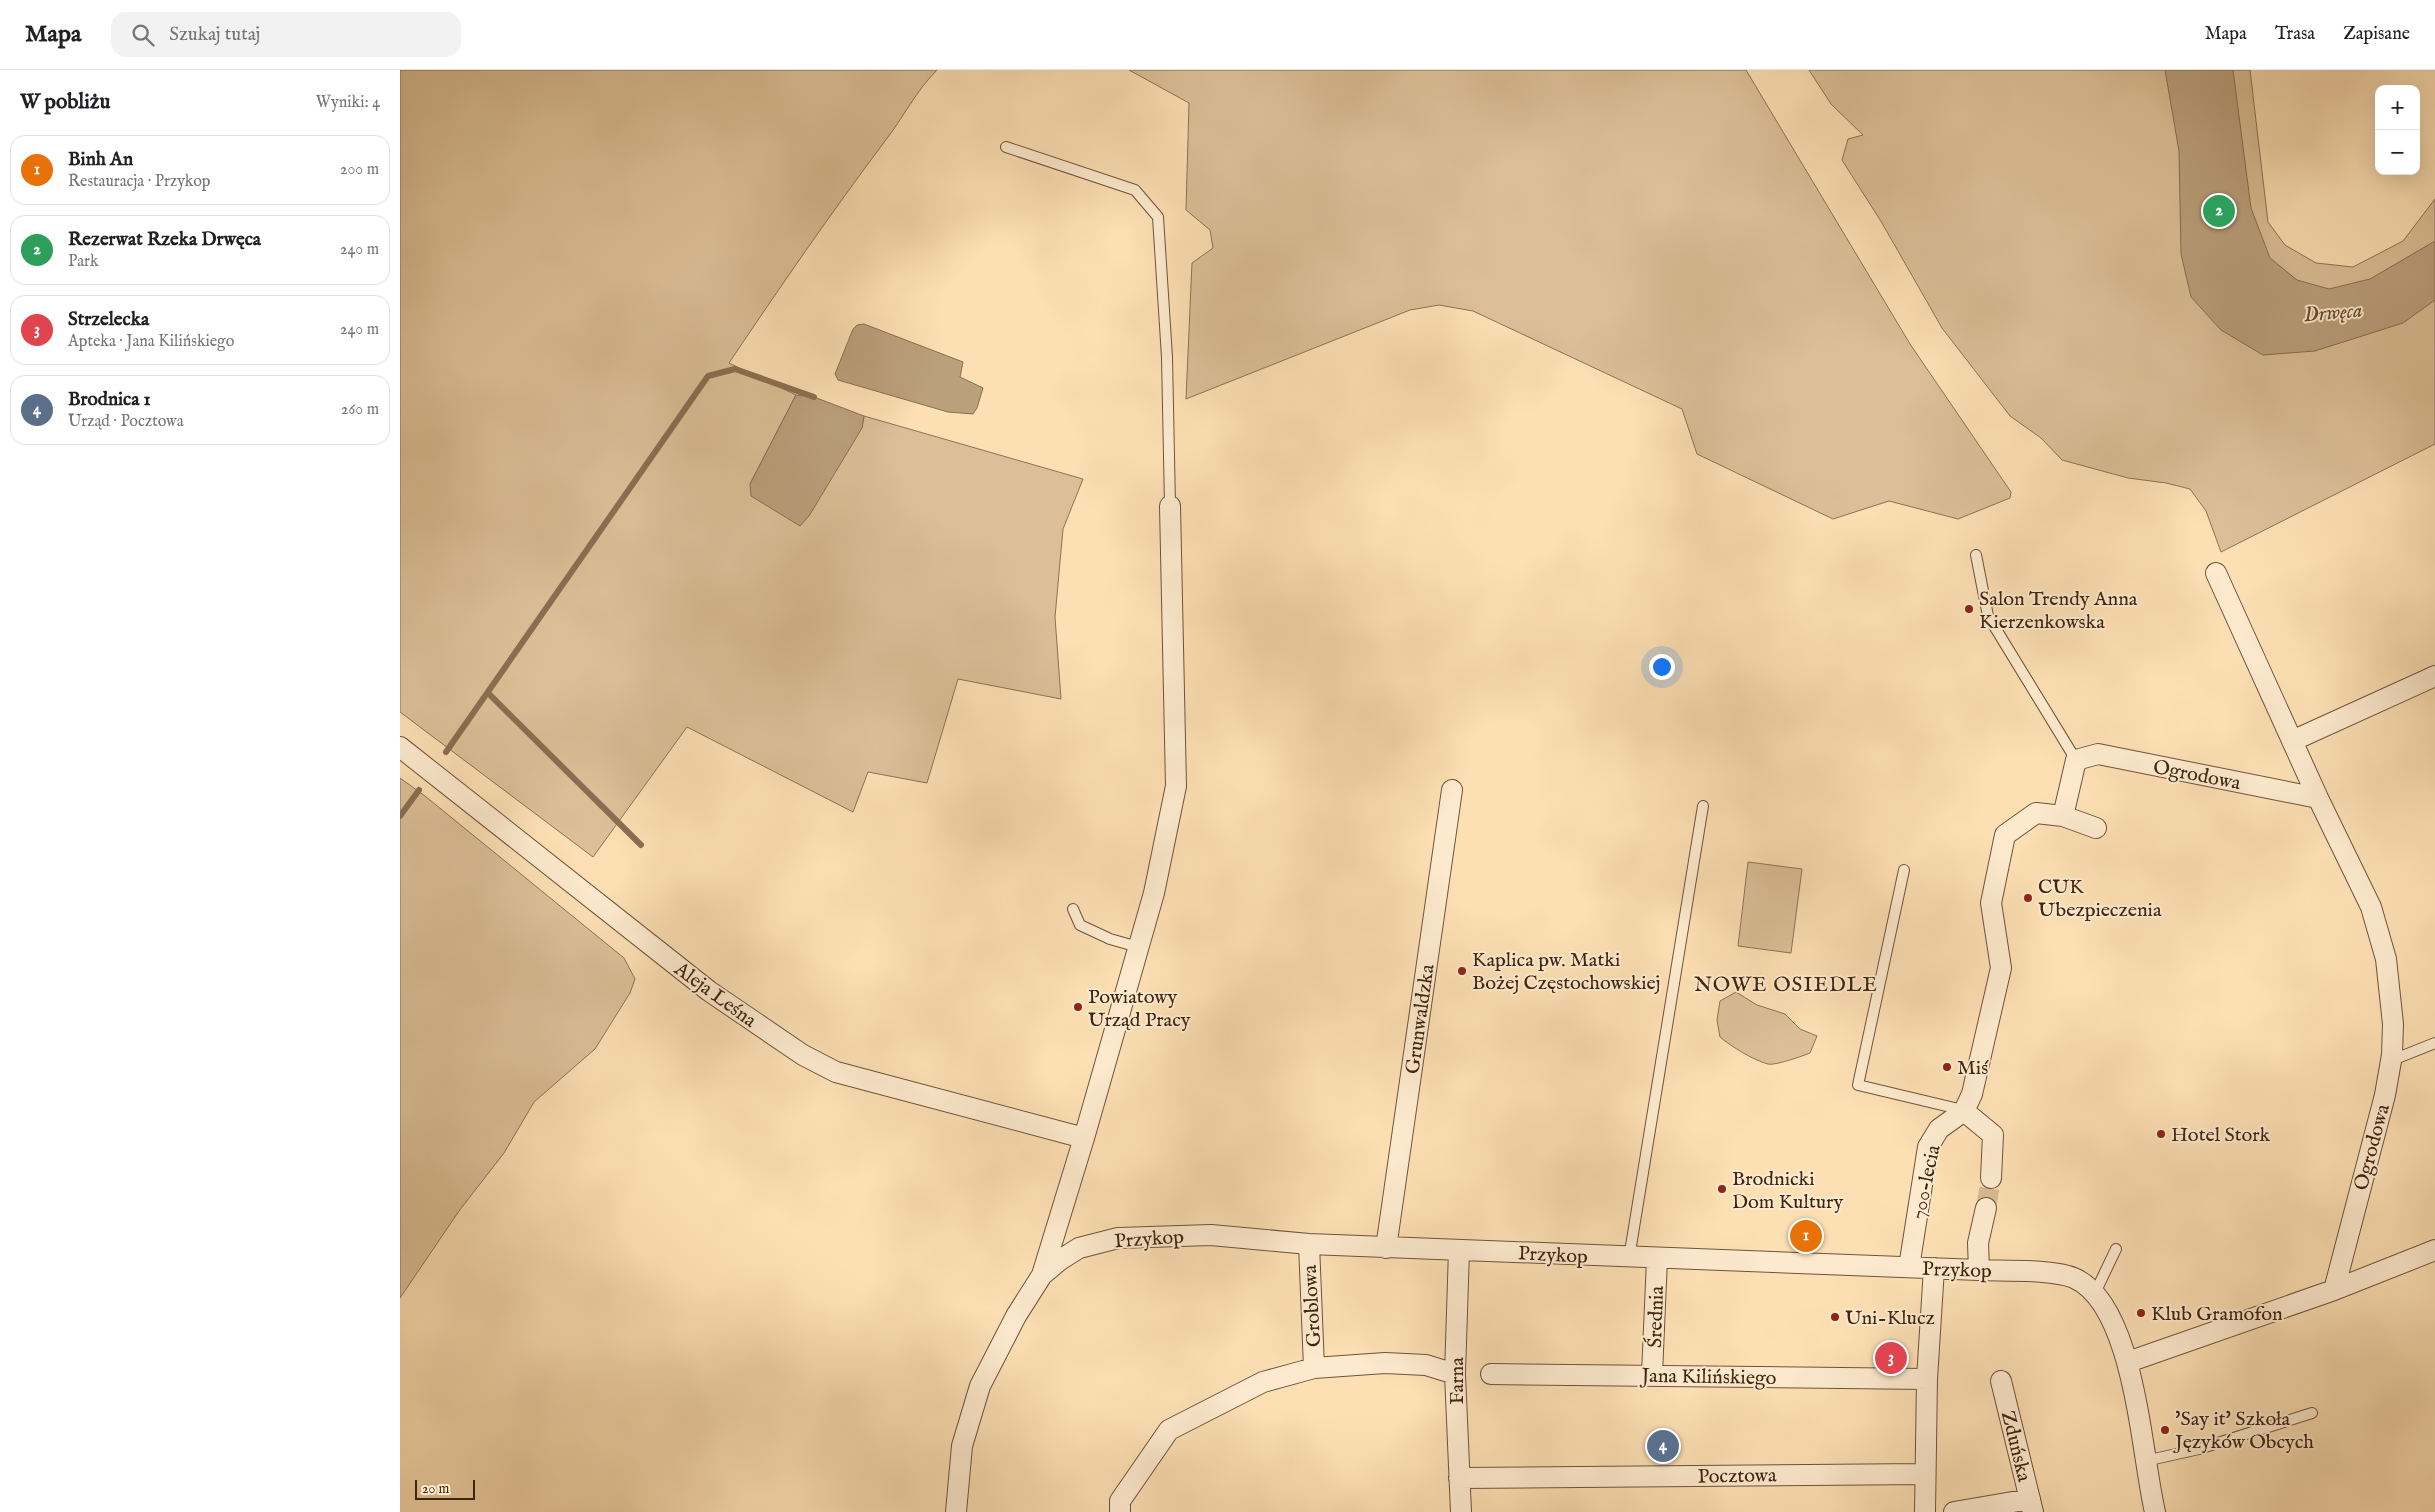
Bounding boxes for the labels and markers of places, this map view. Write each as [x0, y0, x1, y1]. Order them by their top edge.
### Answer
pin: 2 [2203, 192, 2235, 230]
place label: Salon Trendy Anna Kierzenkowska [1979, 587, 2138, 635]
marker: Salon Trendy Anna Kierzenkowska [1963, 603, 1975, 615]
place label: CUK Ubezpieczenia [2038, 875, 2162, 923]
marker: CUK Ubezpieczenia [2022, 892, 2034, 904]
place label: Kaplica pw. Matki Bożej Częstochowskiej [1472, 948, 1661, 996]
marker: Kaplica pw. Matki Bożej Częstochowskiej [1456, 965, 1468, 977]
place label: Powiatowy Urząd Pracy [1088, 985, 1191, 1033]
marker: Powiatowy Urząd Pracy [1072, 1001, 1084, 1013]
place label: Miś [1957, 1056, 1989, 1081]
marker: Miś [1941, 1061, 1953, 1073]
place label: Hotel Stork [2171, 1123, 2271, 1148]
marker: Hotel Stork [2155, 1128, 2167, 1140]
place label: Brodnicki Dom Kultury [1732, 1167, 1843, 1215]
marker: Brodnicki Dom Kultury [1716, 1183, 1728, 1195]
pin: 1 [1790, 1217, 1822, 1255]
place label: Klub Gramofon [2151, 1302, 2283, 1327]
place label: Uni-Klucz [1845, 1306, 1935, 1331]
marker: Klub Gramofon [2135, 1307, 2147, 1319]
marker: Uni-Klucz [1829, 1311, 1841, 1323]
pin: 3 [1875, 1339, 1907, 1377]
place label: 'Say it' Szkoła Języków Obcych [2173, 1407, 2314, 1455]
marker: 'Say it' Szkoła Języków Obcych [2159, 1424, 2171, 1436]
pin: 4 [1647, 1427, 1679, 1465]

